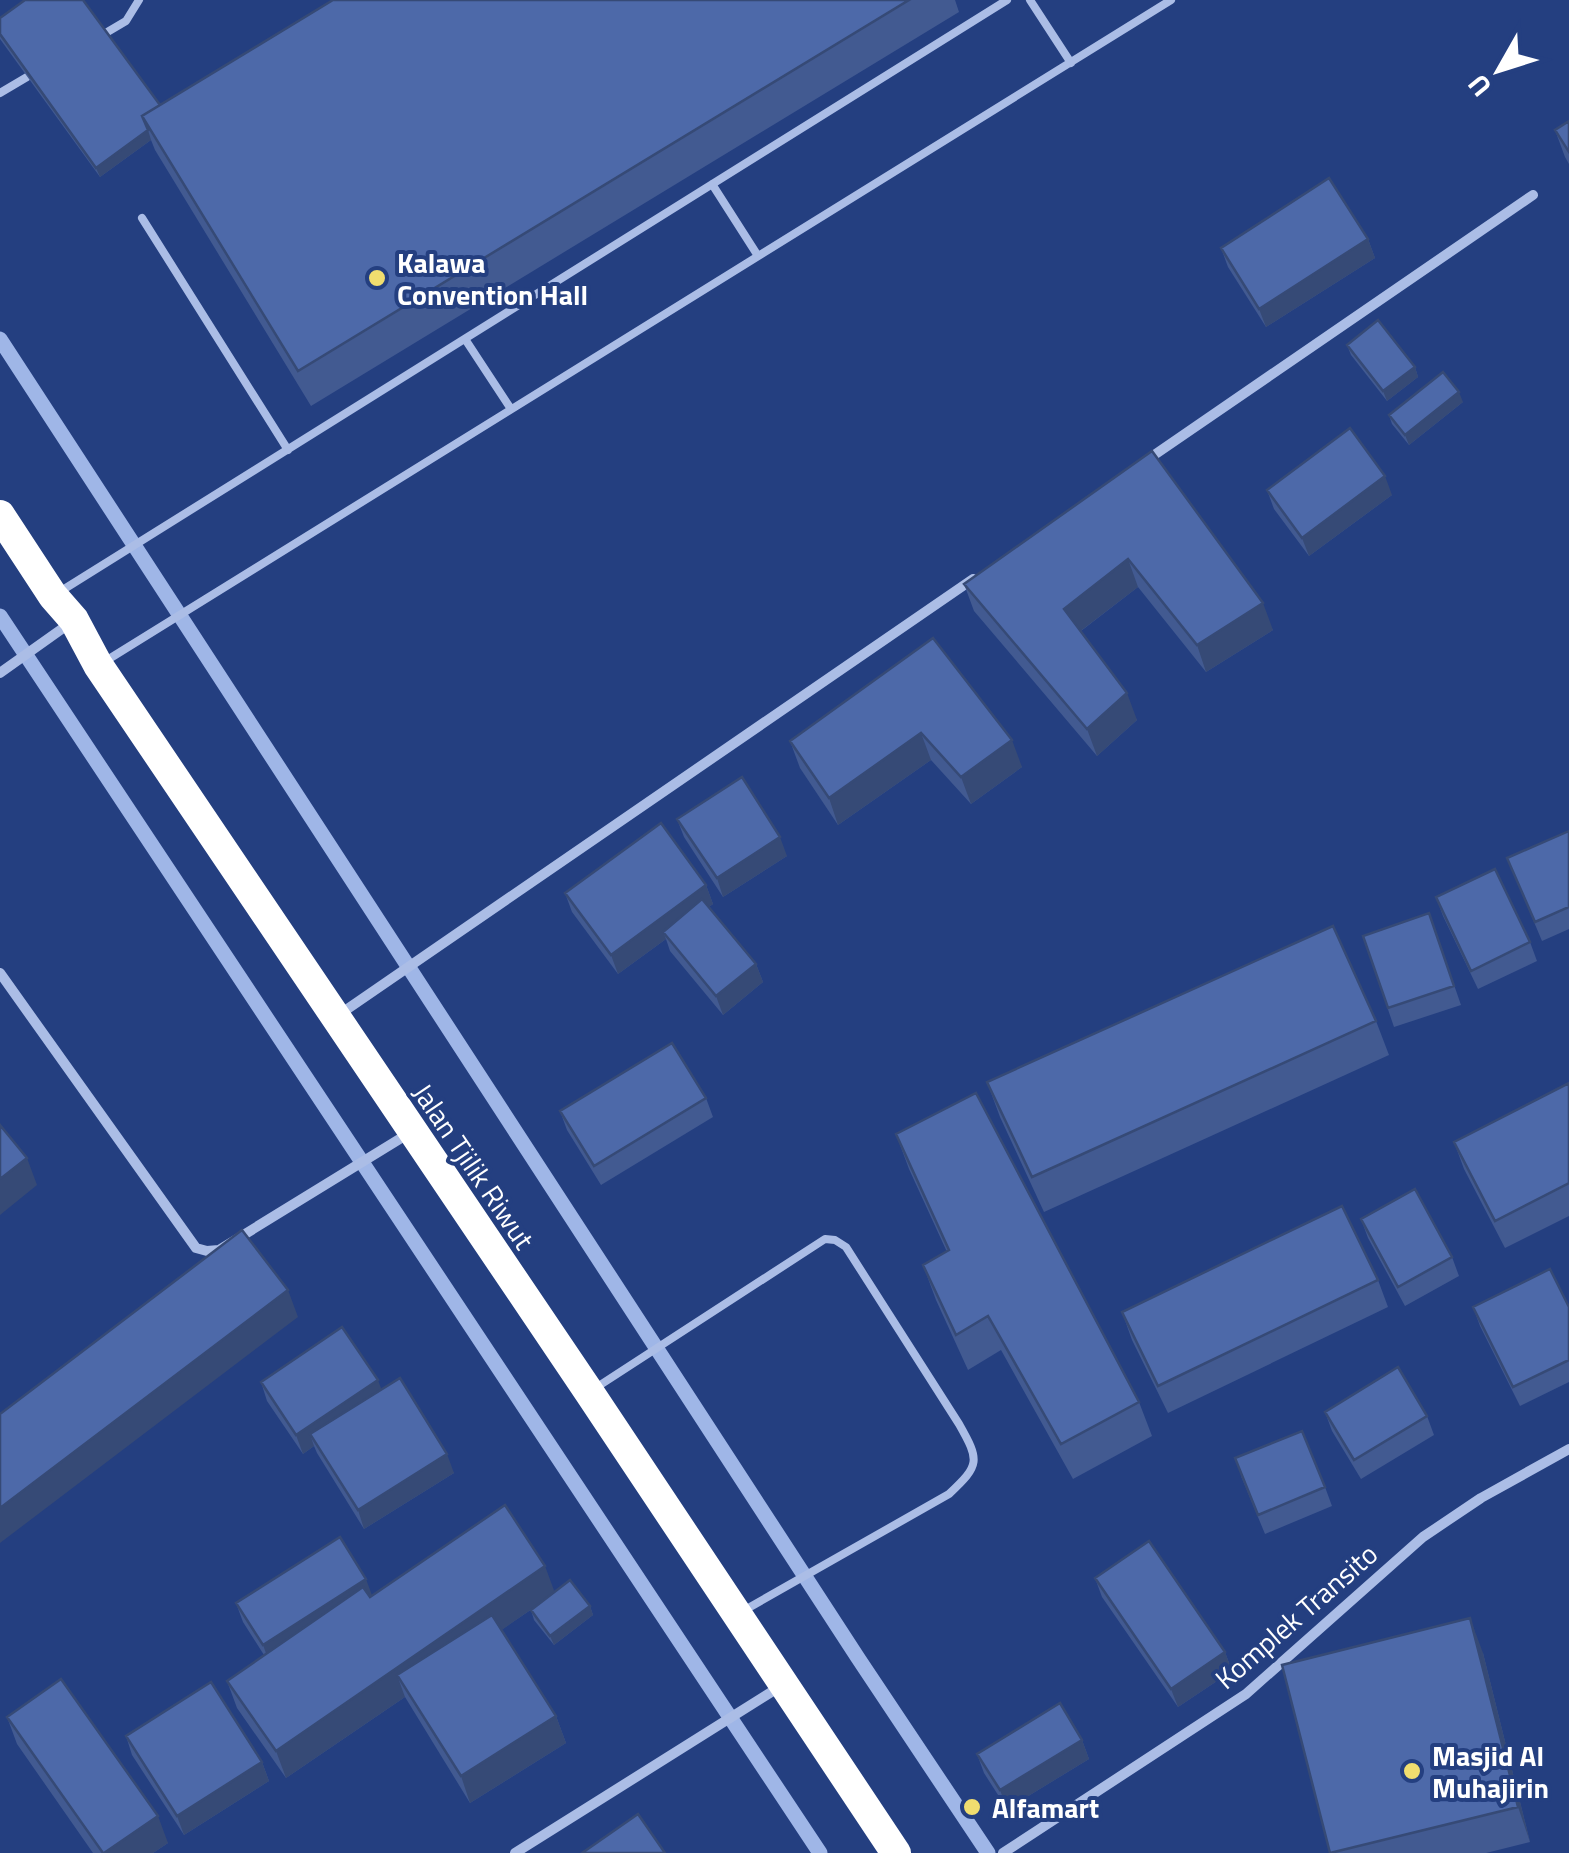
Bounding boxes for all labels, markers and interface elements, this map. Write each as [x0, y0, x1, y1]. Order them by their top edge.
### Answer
north arrow [1449, 20, 1549, 120]
text: U [1457, 65, 1502, 107]
place label: Kalawa Convention Hall [397, 241, 588, 316]
marker: Kalawa Convention Hall [366, 267, 388, 289]
street label: Jalan Tjilik Riwut [402, 1074, 546, 1258]
street label: Komplek Transito [1205, 1533, 1387, 1699]
place label: Masjid Al Muhajirin [1432, 1734, 1549, 1809]
marker: Masjid Al Muhajirin [1401, 1760, 1423, 1782]
place label: Alfamart [992, 1786, 1099, 1829]
marker: Alfamart [961, 1796, 983, 1818]

